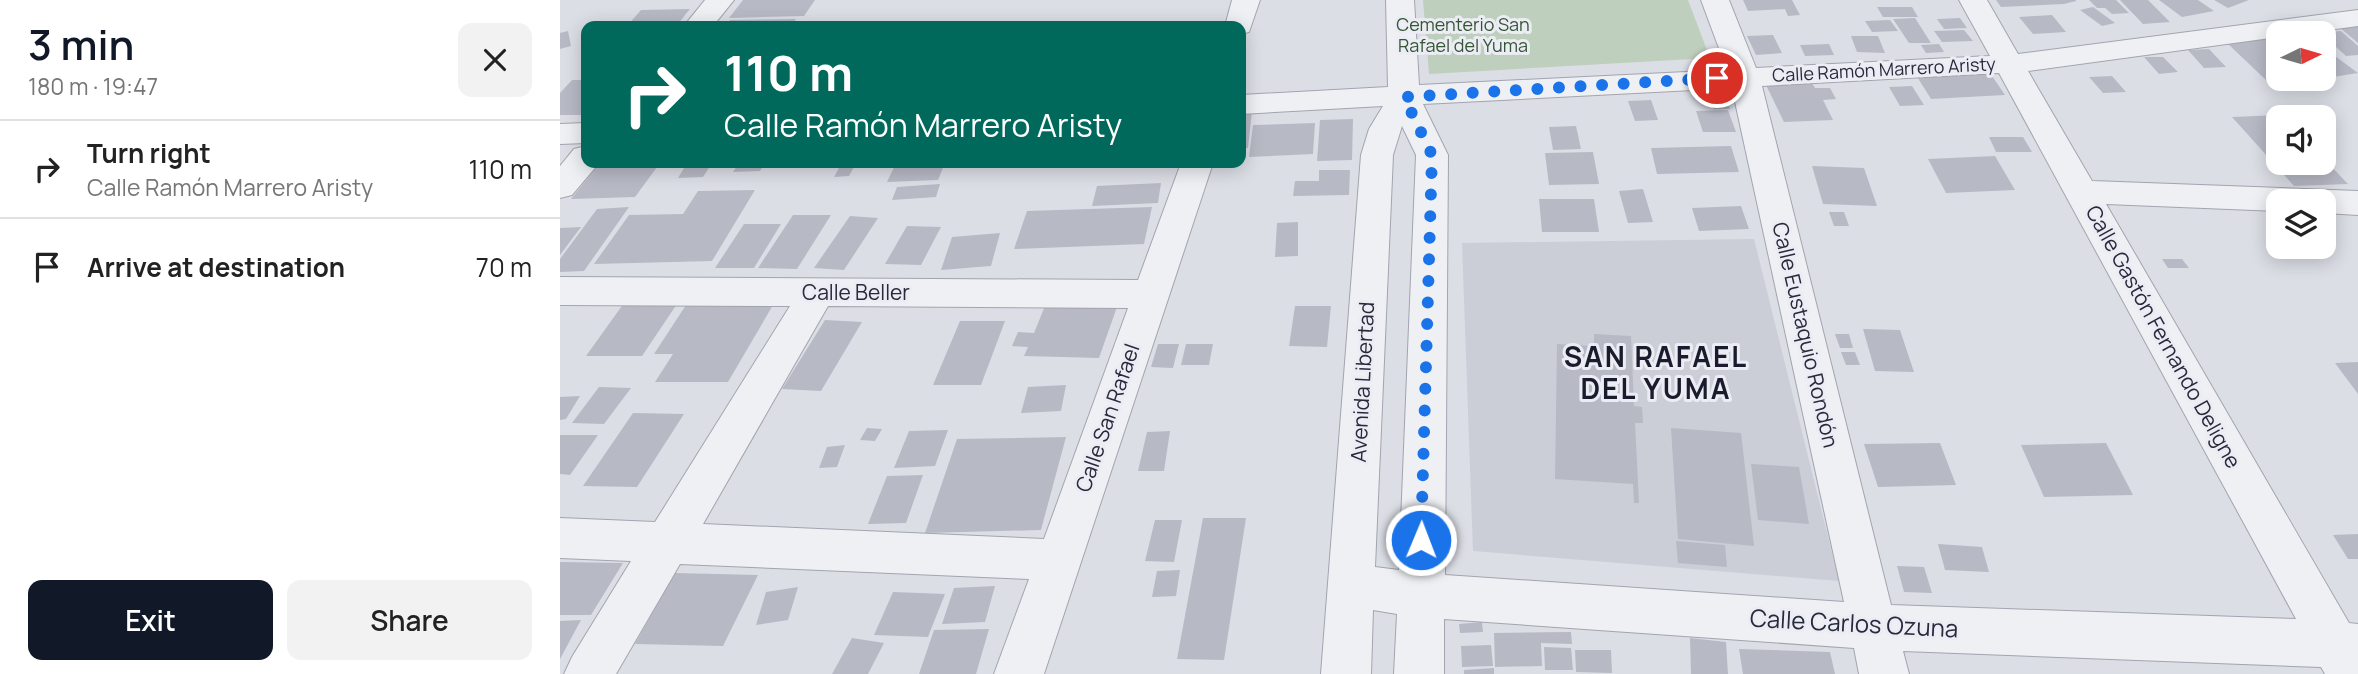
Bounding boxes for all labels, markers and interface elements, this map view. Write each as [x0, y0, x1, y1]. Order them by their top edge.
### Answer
park label: Cementerio San Rafael del Yuma [1396, 12, 1530, 57]
text: 3 min [28, 15, 134, 73]
north arrow [2266, 21, 2336, 91]
map controls [2266, 21, 2336, 259]
button: close [458, 23, 532, 97]
text: 110 m [724, 39, 853, 106]
pin [1687, 48, 1747, 108]
icon: right [609, 49, 700, 140]
street label: Calle Ramón Marrero Aristy [1772, 51, 1997, 87]
icon: arrive [1698, 59, 1736, 97]
text: 180 m · 19:47 [28, 70, 158, 102]
text: Calle Ramón Marrero Aristy [724, 103, 1122, 147]
button: sound [2266, 105, 2336, 175]
text: Turn right [87, 135, 211, 171]
icon: right [28, 150, 66, 188]
text: 110 m [469, 151, 532, 187]
text: Calle Ramón Marrero Aristy [87, 171, 373, 203]
button: layers [2266, 189, 2336, 259]
street label: Calle Gastón Fernando Deligne [2080, 200, 2248, 473]
street label: Calle Eustaquio Rondón [1766, 219, 1846, 450]
icon: arrive [28, 248, 66, 286]
text: Arrive at destination [87, 249, 345, 285]
text: 70 m [476, 249, 532, 285]
street label: Calle Beller [802, 278, 910, 306]
street label: Avenida Libertad [1344, 301, 1380, 463]
district label: SAN RAFAEL DEL YUMA [1564, 337, 1748, 407]
street label: Calle San Rafael [1069, 340, 1146, 496]
position arrow [1384, 503, 1458, 577]
button: Exit [28, 580, 273, 660]
button: Share [287, 580, 532, 660]
street label: Calle Carlos Ozuna [1749, 601, 1959, 644]

